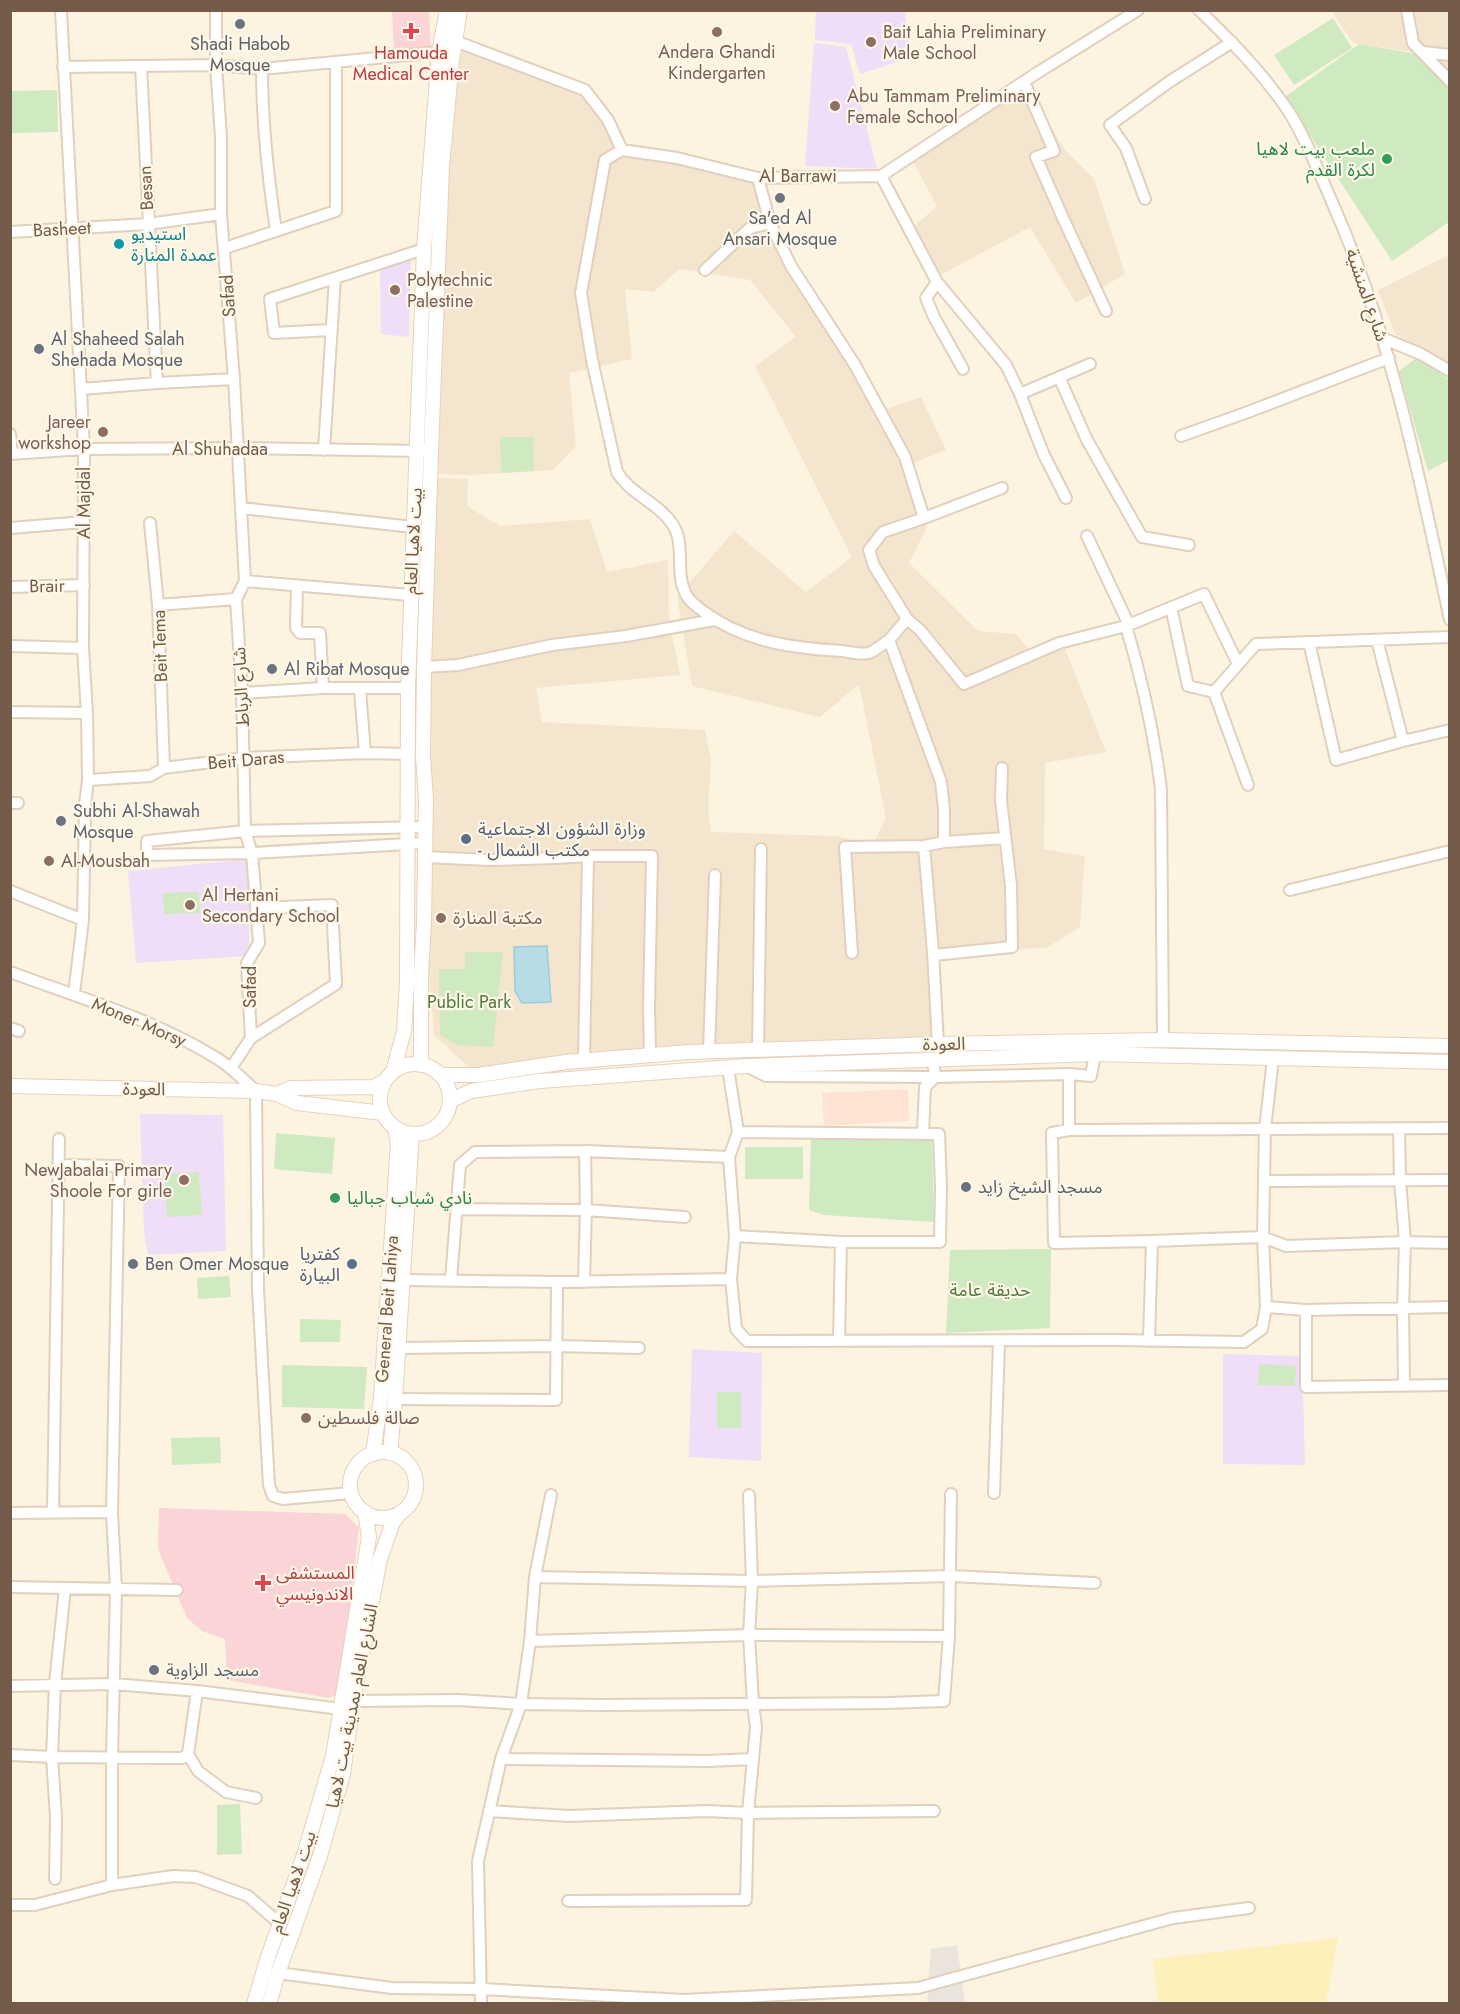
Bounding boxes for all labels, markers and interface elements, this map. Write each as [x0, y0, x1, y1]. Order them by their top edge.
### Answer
marker: Shadi Habob Mosque [233, 17, 247, 31]
place label: Bait Lahia Preliminary Male School [883, 19, 1046, 66]
marker: Hamouda Medical Center [402, 22, 420, 40]
marker: Andera Ghandi Kindergarten [710, 25, 724, 39]
place label: Shadi Habob Mosque [190, 31, 290, 78]
marker: Bait Lahia Preliminary Male School [864, 35, 878, 49]
place label: Andera Ghandi Kindergarten [658, 39, 776, 86]
place label: Hamouda Medical Center [353, 40, 470, 87]
place label: Abu Tammam Preliminary Female School [847, 83, 1040, 130]
marker: Abu Tammam Preliminary Female School [828, 99, 842, 113]
place label: ملعب بيت لاهيا لكرة القدم [1256, 136, 1375, 184]
marker: ملعب بيت لاهيا لكرة القدم [1380, 152, 1394, 166]
street label: Al Barrawi [759, 163, 837, 189]
street label: Besan [132, 165, 160, 211]
marker: Sa'ed Al Ansari Mosque [773, 191, 787, 205]
place label: Sa'ed Al Ansari Mosque [723, 205, 837, 252]
street label: Basheet [32, 214, 92, 244]
place label: استيديو عمدة المنارة [131, 221, 217, 268]
marker: استيديو عمدة المنارة [112, 237, 126, 251]
street label: شارع المنشية [1338, 245, 1395, 345]
place label: Polytechnic Palestine [407, 267, 493, 314]
street label: Safad [214, 274, 242, 318]
marker: Polytechnic Palestine [388, 283, 402, 297]
place label: Al Shaheed Salah Shehada Mosque [51, 326, 185, 373]
marker: Al Shaheed Salah Shehada Mosque [32, 342, 46, 356]
place label: Jareer workshop [18, 409, 92, 456]
marker: Jareer workshop [96, 425, 110, 439]
street label: Al Shuhadaa [172, 436, 268, 462]
street label: Al Majdal [71, 467, 97, 539]
street label: بيت لاهيا العام [397, 487, 430, 595]
street label: Brair [29, 573, 66, 599]
street label: Beit Tema [146, 609, 174, 683]
street label: شارع الرباط [226, 646, 257, 728]
place label: Al Ribat Mosque [284, 656, 409, 682]
marker: Al Ribat Mosque [265, 662, 279, 676]
street label: Beit Daras [207, 744, 285, 776]
place label: Subhi Al-Shawah Mosque [73, 798, 200, 845]
marker: Subhi Al-Shawah Mosque [54, 814, 68, 828]
place label: وزارة الشؤون الاجتماعية - مكتب الشمال [478, 816, 646, 863]
marker: وزارة الشؤون الاجتماعية - مكتب الشمال [459, 832, 473, 846]
place label: Al-Mousbah [61, 848, 150, 874]
marker: Al-Mousbah [42, 854, 56, 868]
place label: Al Hertani Secondary School [202, 882, 340, 929]
marker: Al Hertani Secondary School [183, 898, 197, 912]
place label: مكتبة المنارة [453, 905, 543, 931]
marker: مكتبة المنارة [434, 911, 448, 925]
street label: Safad [237, 966, 263, 1008]
park label: Public Park [427, 989, 511, 1015]
street label: Moner Morsy [88, 990, 190, 1054]
street label: العودة [922, 1031, 966, 1057]
street label: العودة [122, 1076, 166, 1102]
place label: NewJabalai Primary Shoole For girle [24, 1157, 172, 1204]
marker: NewJabalai Primary Shoole For girle [177, 1173, 191, 1187]
place label: مسجد الشيخ زايد [978, 1174, 1103, 1200]
marker: مسجد الشيخ زايد [959, 1180, 973, 1194]
place label: نادي شباب جباليا [347, 1185, 472, 1211]
marker: نادي شباب جباليا [328, 1191, 342, 1205]
street label: General Beit Lahiya [369, 1235, 405, 1383]
place label: كفتريا البيارة [300, 1241, 341, 1288]
place label: Ben Omer Mosque [145, 1251, 289, 1277]
marker: Ben Omer Mosque [126, 1257, 140, 1271]
marker: كفتريا البيارة [345, 1257, 359, 1271]
park label: حديقة عامة [949, 1277, 1031, 1303]
place label: صالة فلسطين [318, 1405, 420, 1431]
marker: صالة فلسطين [299, 1411, 313, 1425]
place label: المستشفى الاندونيسي [276, 1560, 355, 1607]
marker: المستشفى الاندونيسي [254, 1574, 272, 1592]
street label: الشارع العام بمدينة بيت لاهيا [319, 1601, 386, 1811]
place label: مسجد الزاوية [166, 1657, 259, 1683]
marker: مسجد الزاوية [147, 1663, 161, 1677]
street label: بيت لاهيا العام [263, 1827, 324, 1937]

